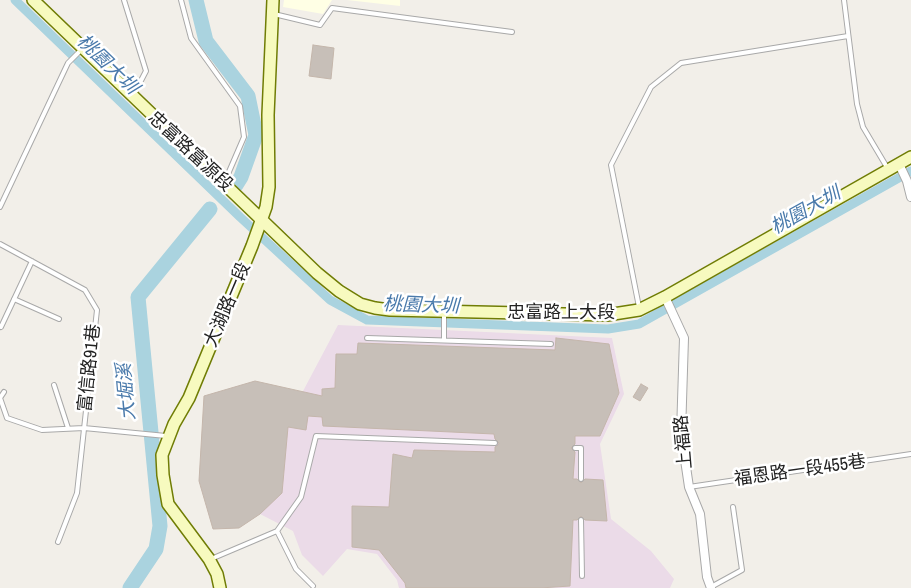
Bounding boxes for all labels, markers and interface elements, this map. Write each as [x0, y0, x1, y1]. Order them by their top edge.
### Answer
water label: 桃園大圳 [72, 30, 142, 100]
street label: 忠富路富源段 [143, 107, 237, 197]
water label: 桃園大圳 [767, 183, 845, 239]
street label: 大湖路一段 [200, 259, 256, 351]
water label: 桃園大圳 [383, 293, 459, 319]
street label: 忠富路上大段 [507, 302, 615, 324]
street label: 富信路91巷 [75, 323, 105, 413]
water label: 大堀溪 [113, 363, 141, 421]
street label: 上福路 [671, 414, 697, 470]
street label: 福恩路一段455巷 [733, 451, 867, 491]

